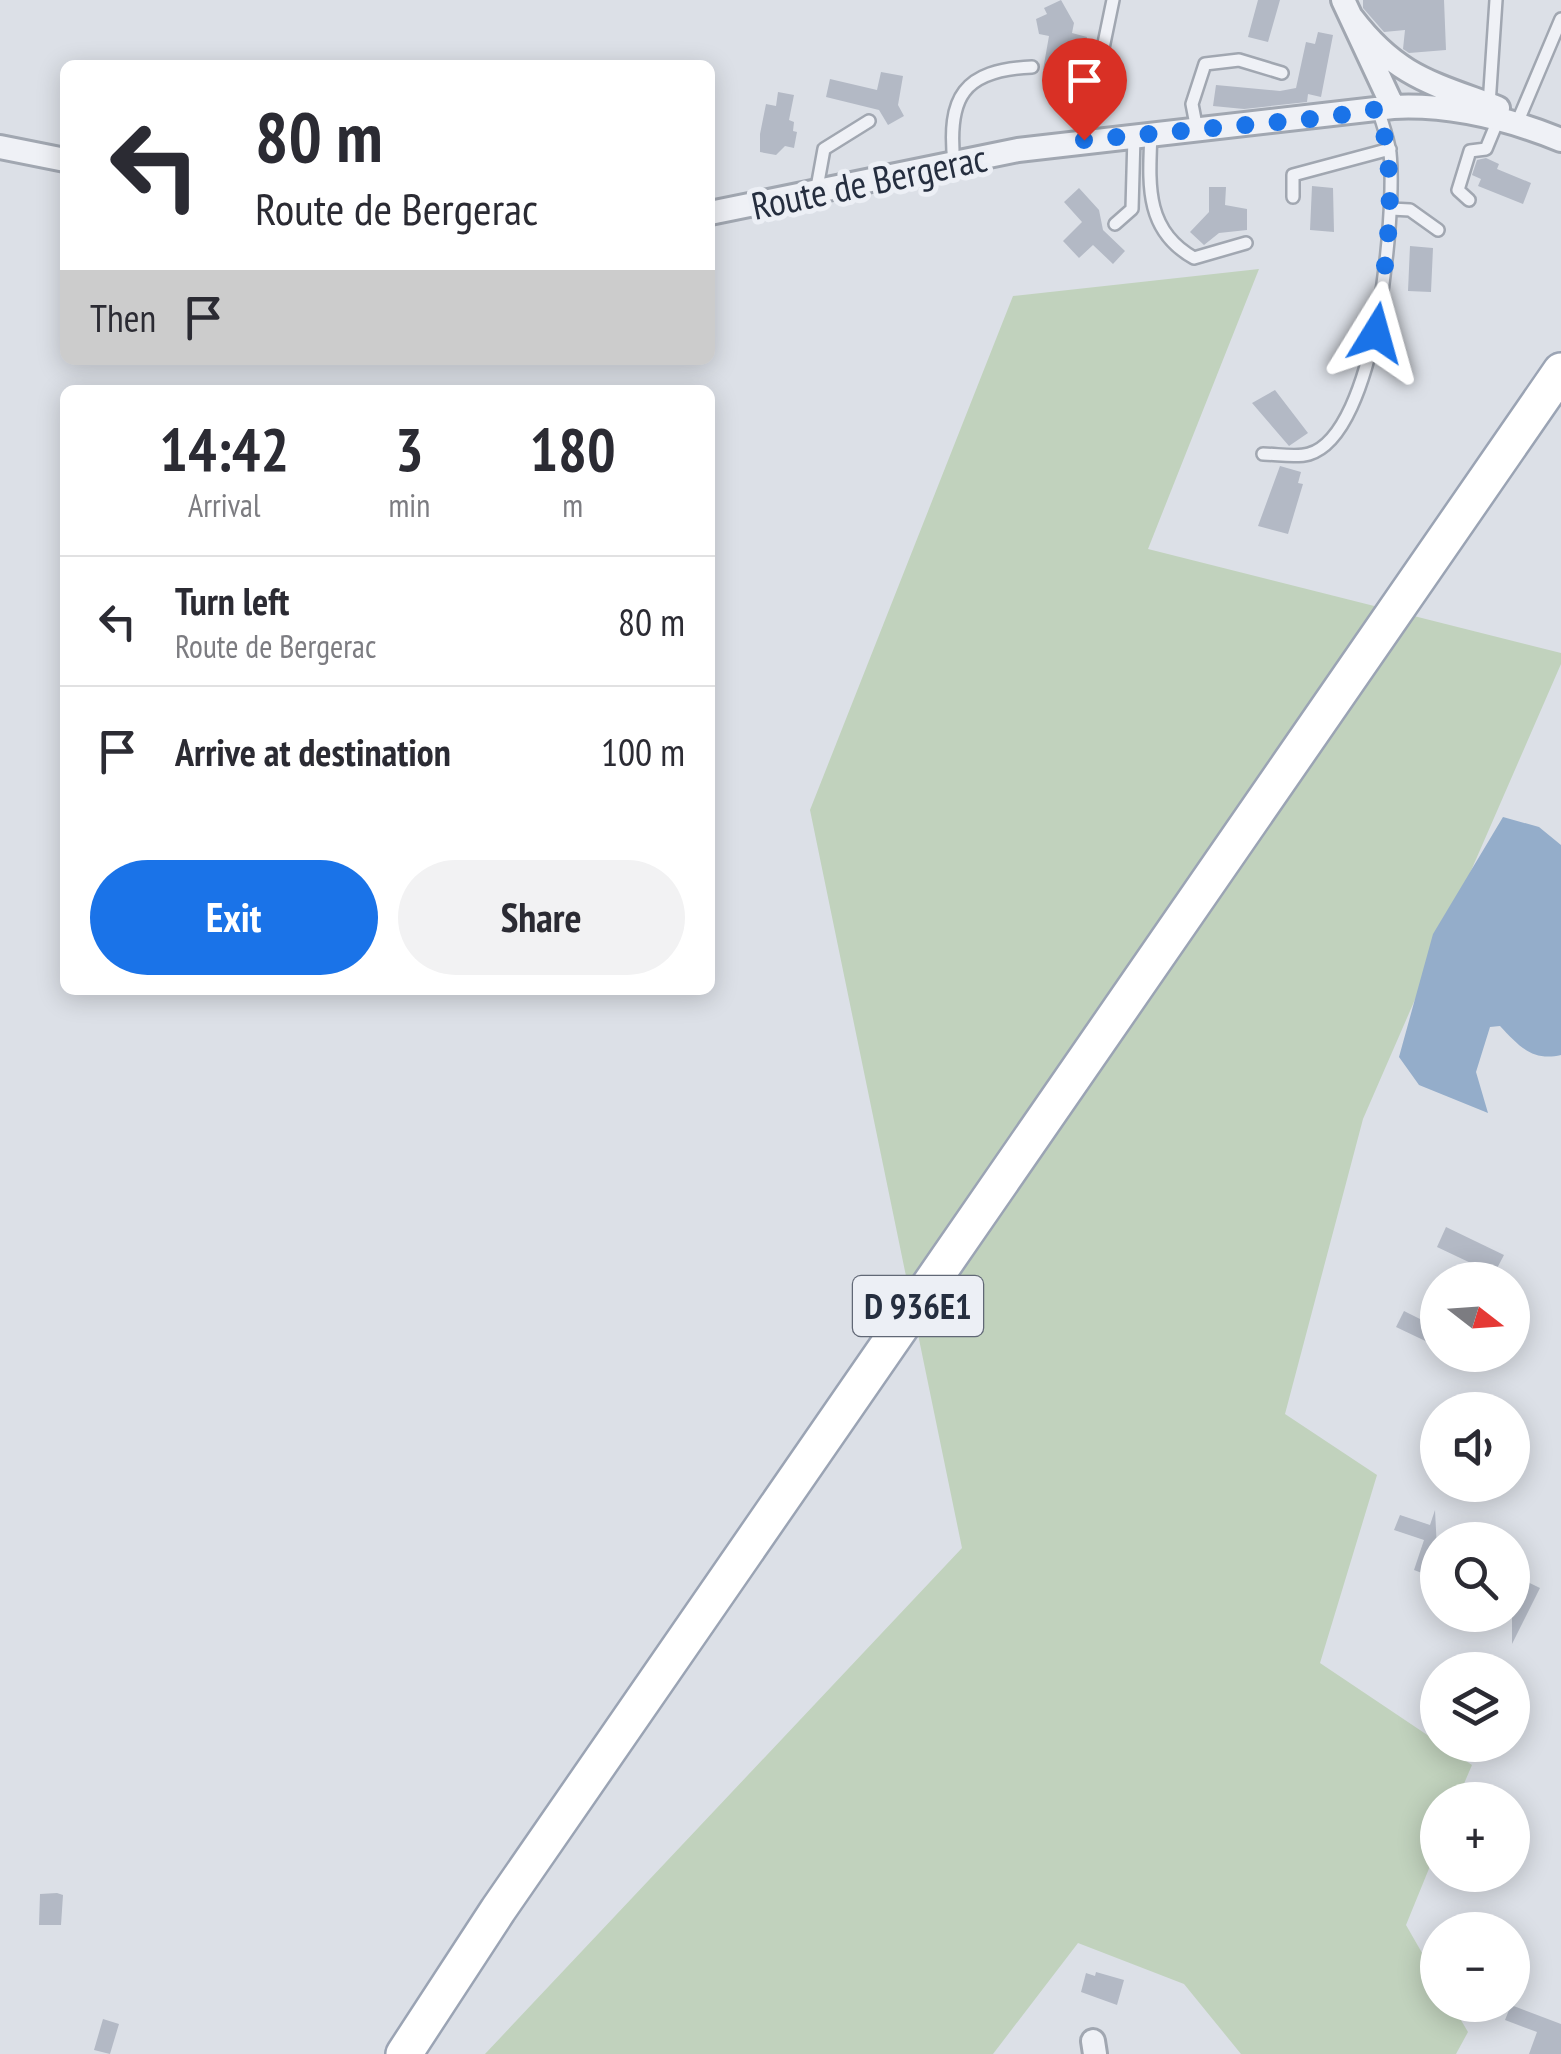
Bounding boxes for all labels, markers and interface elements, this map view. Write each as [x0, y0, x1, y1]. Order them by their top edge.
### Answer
pin [1042, 38, 1127, 141]
icon: arrive [1057, 53, 1112, 108]
text: 80 m [255, 91, 383, 181]
icon: left [90, 100, 220, 230]
street label: Route de Bergerac [747, 132, 991, 230]
text: Route de Bergerac [255, 179, 538, 237]
position arrow [1324, 281, 1428, 385]
icon: arrive [176, 290, 231, 345]
text: Then [90, 293, 156, 342]
text: 14:42 [159, 410, 289, 488]
text: 3 [395, 410, 424, 488]
text: 180 [530, 410, 616, 488]
text: Arrival [188, 484, 260, 526]
text: min [388, 484, 430, 526]
text: m [562, 484, 583, 526]
text: Turn left [175, 576, 289, 625]
icon: left [90, 594, 145, 649]
text: 80 m [618, 597, 685, 646]
text: Route de Bergerac [175, 625, 376, 667]
icon: arrive [90, 724, 145, 779]
text: Arrive at destination [175, 727, 451, 776]
text: 100 m [601, 727, 685, 776]
button: Exit [90, 860, 378, 975]
button: Share [398, 860, 685, 975]
north arrow [1420, 1262, 1530, 1372]
map controls [1420, 1262, 1530, 2022]
road number: D 936E1 [853, 1276, 983, 1336]
button: sound [1420, 1392, 1530, 1502]
button: search [1420, 1522, 1530, 1632]
button: layers [1420, 1652, 1530, 1762]
button: + [1420, 1782, 1530, 1892]
button: − [1420, 1912, 1530, 2022]

